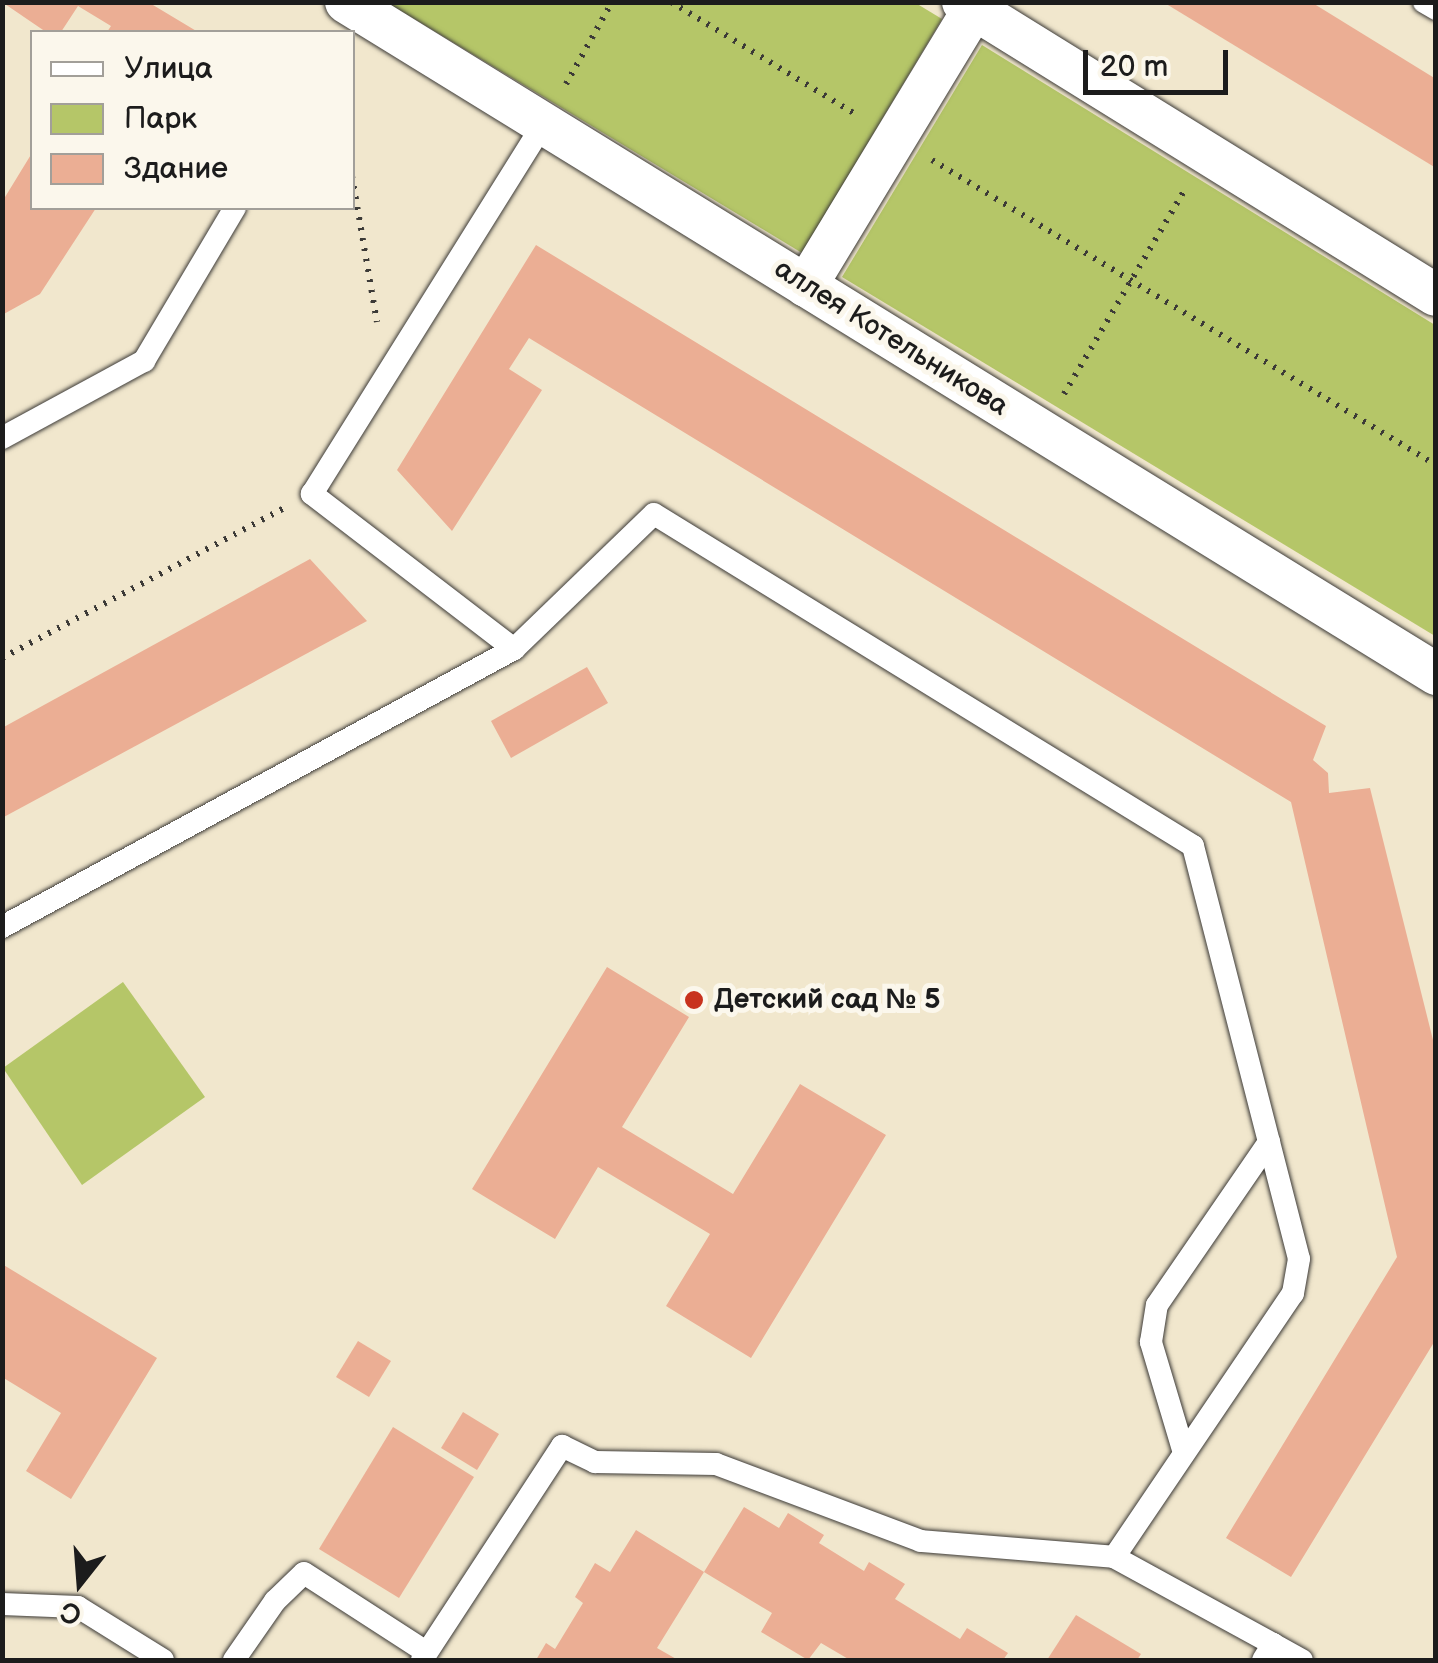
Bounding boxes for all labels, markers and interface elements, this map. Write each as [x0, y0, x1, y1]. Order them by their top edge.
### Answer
legend [30, 30, 355, 210]
scale bar [1088, 30, 1233, 92]
text: 20 m [1100, 49, 1168, 85]
text: Улица [124, 51, 213, 87]
text: Парк [124, 101, 197, 137]
text: Здание [124, 151, 228, 187]
street label: аллея Котельникова [768, 252, 1014, 424]
place label: Детский сад № 5 [714, 983, 940, 1017]
marker: Детский сад № 5 [683, 989, 705, 1011]
north arrow [30, 1533, 130, 1633]
text: С [57, 1594, 85, 1631]

